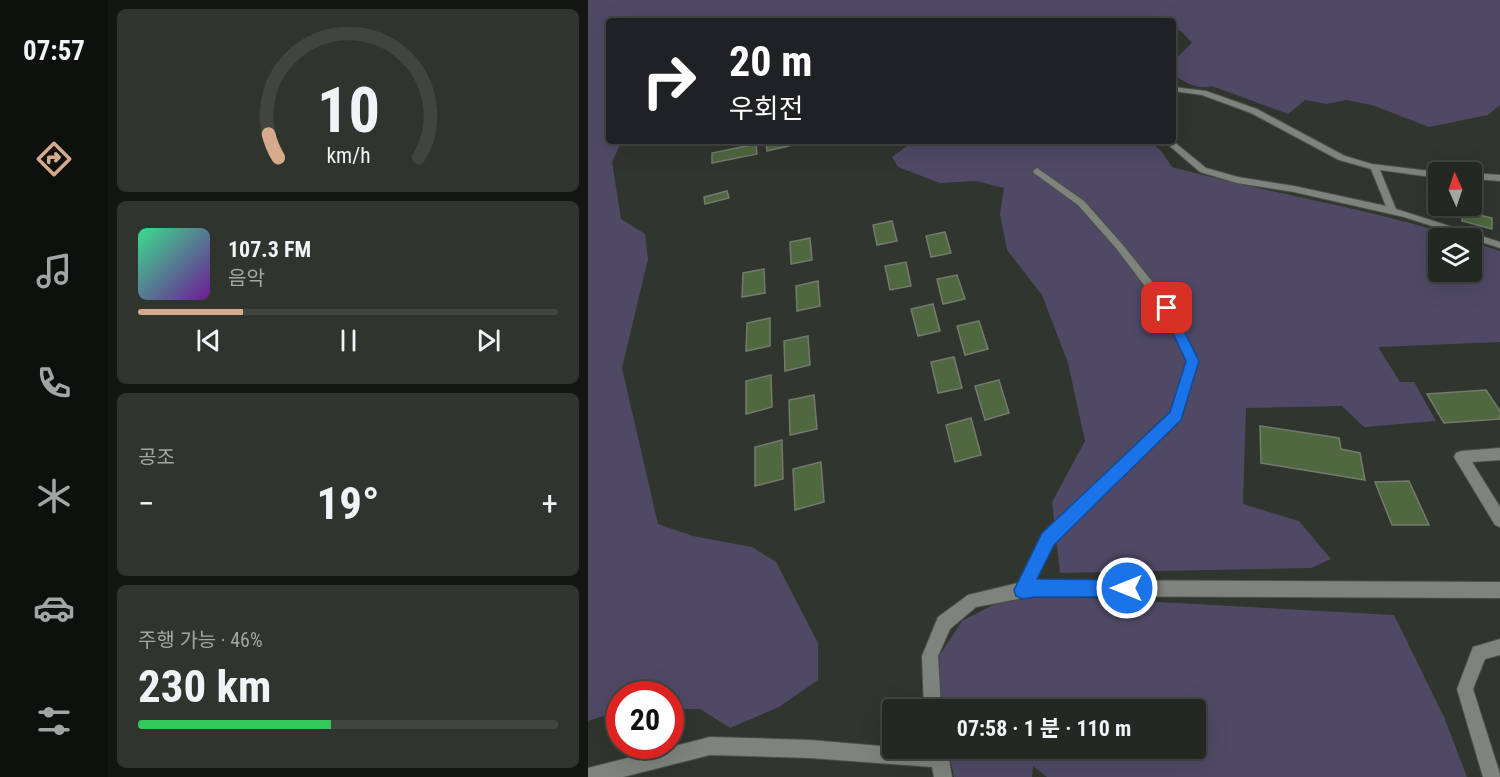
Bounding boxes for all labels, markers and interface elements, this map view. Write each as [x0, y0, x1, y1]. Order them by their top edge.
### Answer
text: 07:57 [23, 35, 85, 67]
text: 20 m [729, 37, 812, 86]
icon: right [630, 42, 708, 120]
text: 10 [316, 74, 380, 147]
text: 우회전 [729, 93, 804, 125]
icon: directions [33, 138, 75, 180]
text: km/h [326, 143, 370, 168]
north arrow [1428, 162, 1482, 216]
map controls [1428, 162, 1482, 282]
button: layers [1428, 228, 1482, 282]
text: 107.3 FM [228, 237, 311, 262]
icon: music [33, 250, 75, 292]
text: 음악 [228, 266, 265, 290]
pin [1141, 282, 1192, 333]
icon: arrive [1150, 291, 1183, 324]
icon: previous [192, 324, 225, 357]
icon: pause [332, 324, 365, 357]
icon: next [472, 324, 505, 357]
icon: phone [33, 362, 75, 404]
text: 공조 [138, 445, 175, 469]
icon: climate [33, 475, 75, 517]
text: 19° [317, 477, 380, 530]
text: − [138, 484, 155, 523]
text: + [542, 484, 558, 523]
position arrow [1095, 556, 1159, 620]
icon: car [33, 587, 75, 629]
text: 주행 가능 · 46% [138, 628, 263, 652]
text: 230 km [138, 660, 271, 713]
speed limit sign: 20 [606, 681, 684, 759]
icon: filters [33, 700, 75, 742]
text: 07:58 · 1 분 · 110 m [957, 716, 1131, 741]

